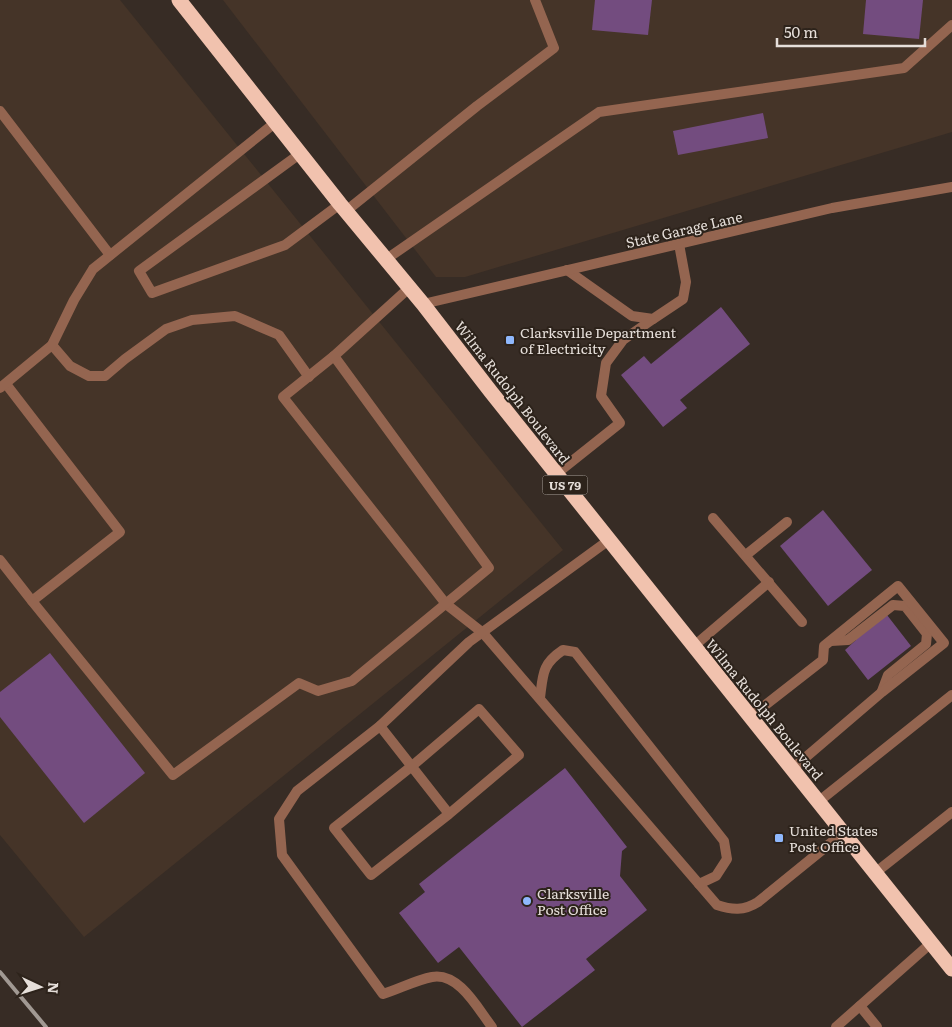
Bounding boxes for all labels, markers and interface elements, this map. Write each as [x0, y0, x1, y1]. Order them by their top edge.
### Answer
scale bar [777, 15, 924, 47]
text: 50 m [784, 20, 818, 43]
street label: State Garage Lane [624, 206, 744, 252]
street label: Wilma Rudolph Boulevard [451, 316, 575, 468]
place label: Clarksville Department of Electricity [520, 322, 676, 358]
marker: Clarksville Department of Electricity [504, 334, 516, 346]
road number: US 79 [542, 476, 588, 494]
street label: Wilma Rudolph Boulevard [702, 634, 829, 784]
place label: United States Post Office [789, 820, 878, 856]
marker: United States Post Office [773, 832, 785, 844]
place label: Clarksville Post Office [537, 883, 609, 919]
marker: Clarksville Post Office [521, 895, 533, 907]
north arrow [15, 962, 65, 1012]
text: N [44, 981, 64, 995]

